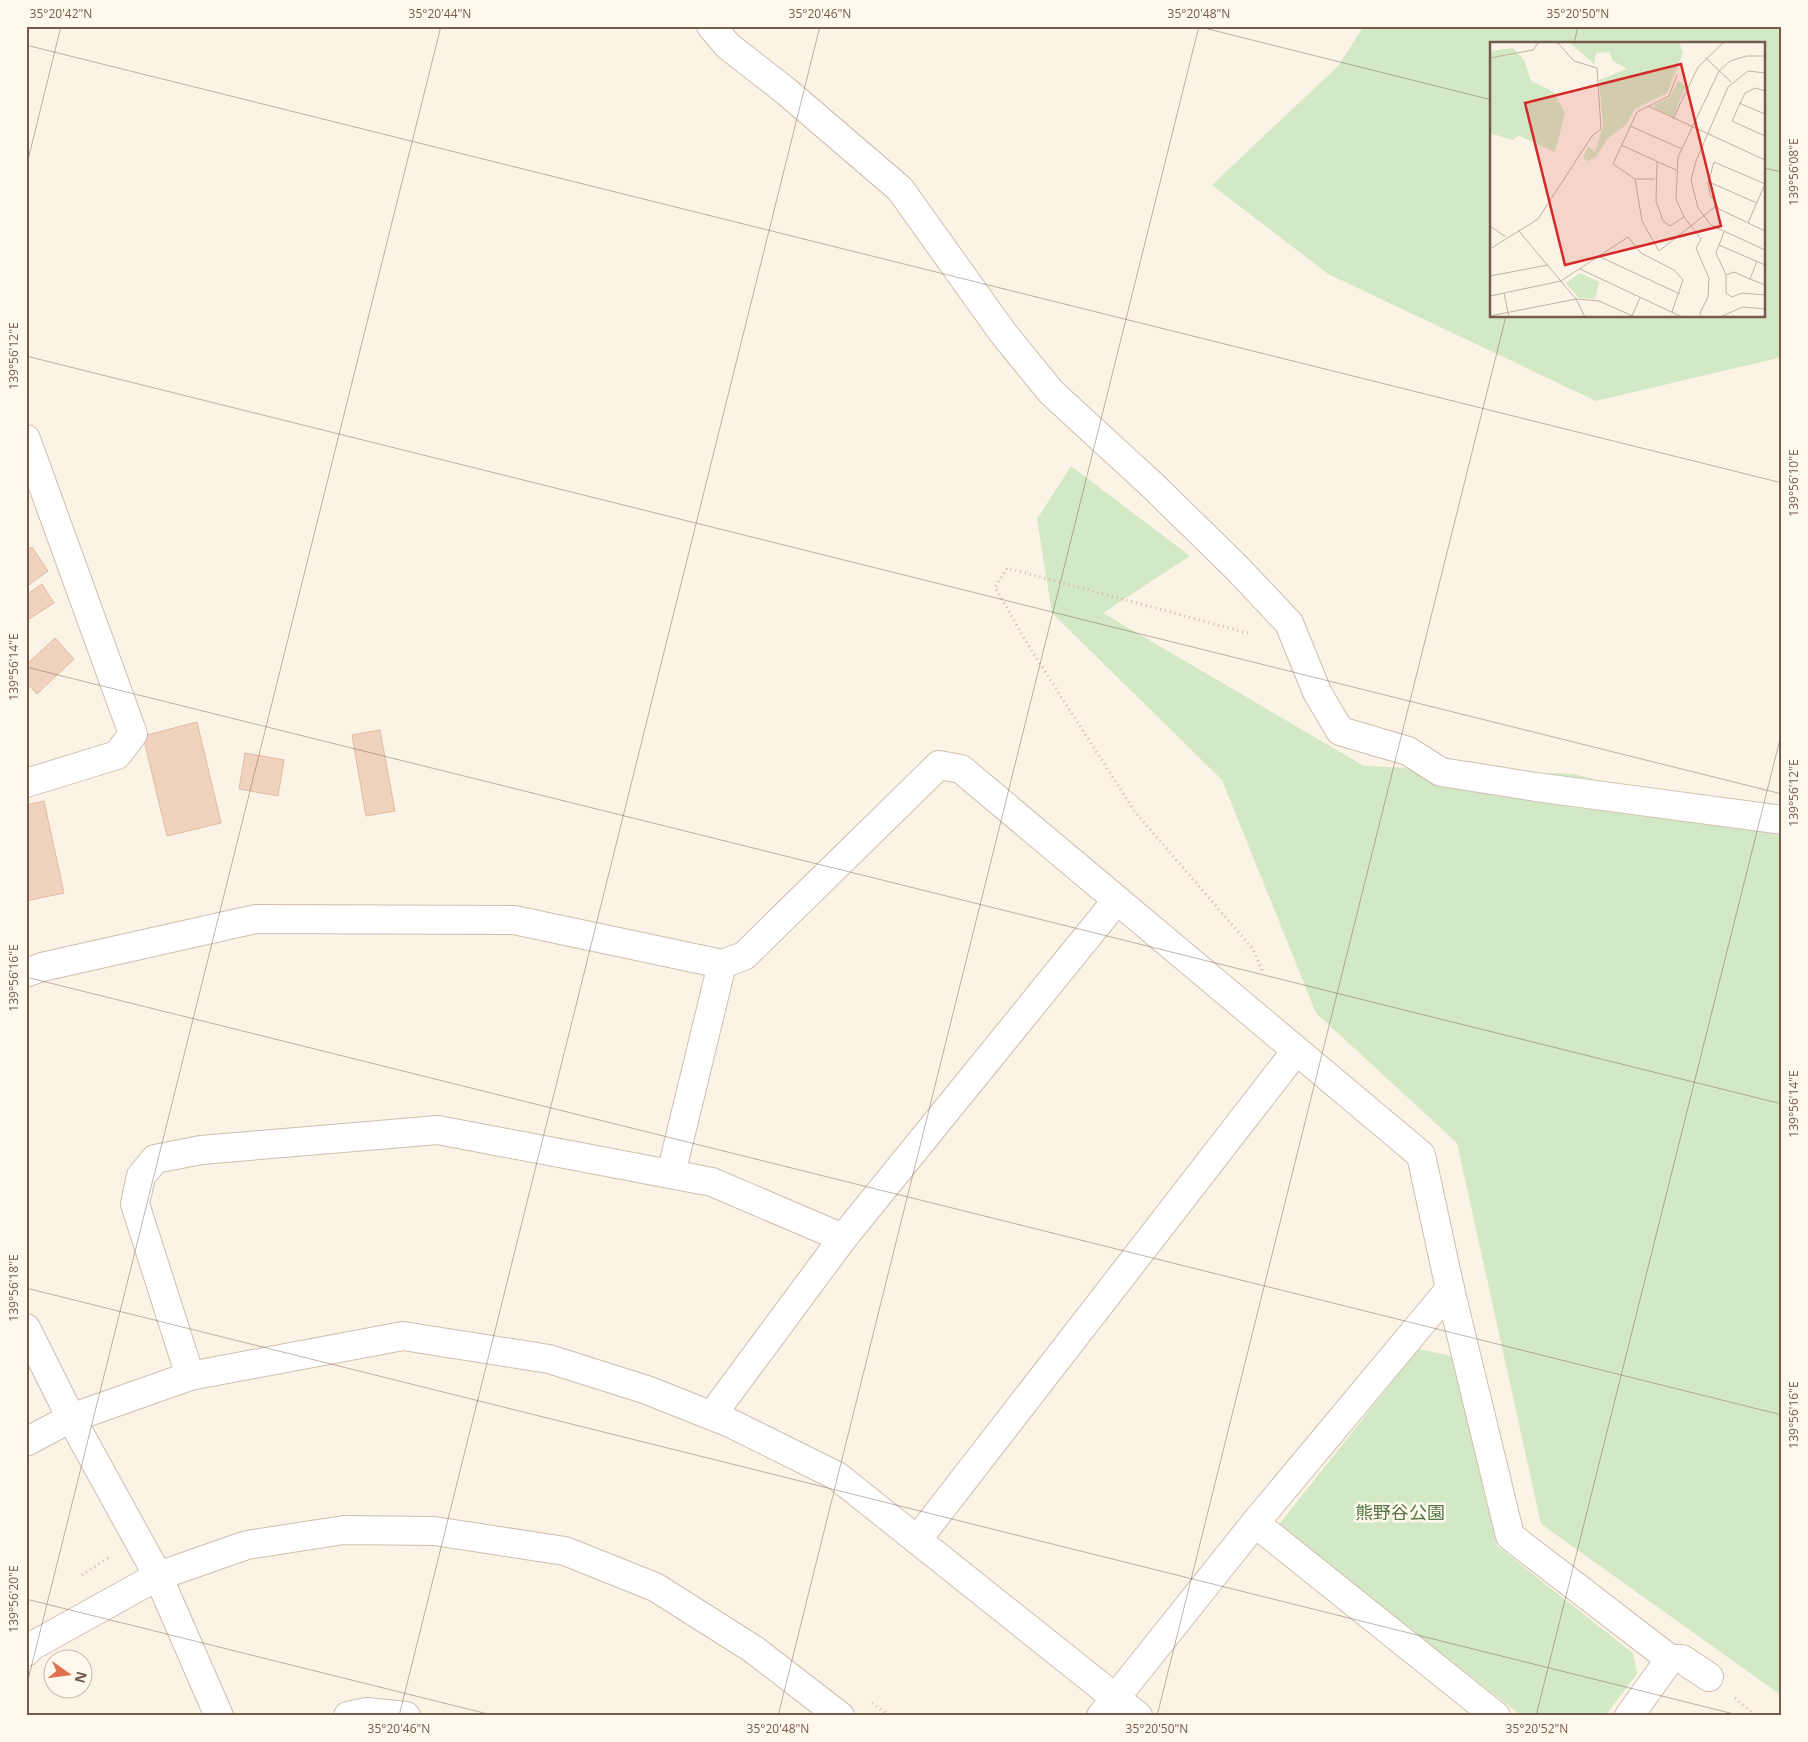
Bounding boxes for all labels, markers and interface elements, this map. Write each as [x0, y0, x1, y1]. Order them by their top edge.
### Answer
text: 35°20'42"N [30, 5, 92, 22]
text: 35°20'44"N [409, 5, 471, 22]
text: 35°20'46"N [789, 5, 851, 22]
text: 35°20'48"N [1168, 5, 1230, 22]
text: 35°20'50"N [1547, 5, 1609, 22]
inset map [1490, 42, 1766, 318]
text: 139°56'08"E [1785, 138, 1802, 206]
text: 139°56'12"E [5, 322, 22, 390]
text: 139°56'10"E [1785, 449, 1802, 517]
text: 139°56'14"E [5, 633, 22, 701]
text: 139°56'12"E [1785, 759, 1802, 827]
text: 139°56'16"E [5, 944, 22, 1012]
text: 139°56'14"E [1785, 1070, 1802, 1138]
text: 139°56'18"E [5, 1254, 22, 1322]
text: 139°56'16"E [1785, 1381, 1802, 1449]
park label: 熊野谷公園 [1355, 1500, 1445, 1524]
text: 139°56'20"E [5, 1565, 22, 1633]
north arrow [42, 1650, 92, 1700]
text: N [71, 1669, 92, 1685]
text: 35°20'46"N [368, 1720, 430, 1737]
text: 35°20'48"N [747, 1720, 809, 1737]
text: 35°20'50"N [1126, 1720, 1188, 1737]
text: 35°20'52"N [1506, 1720, 1568, 1737]

